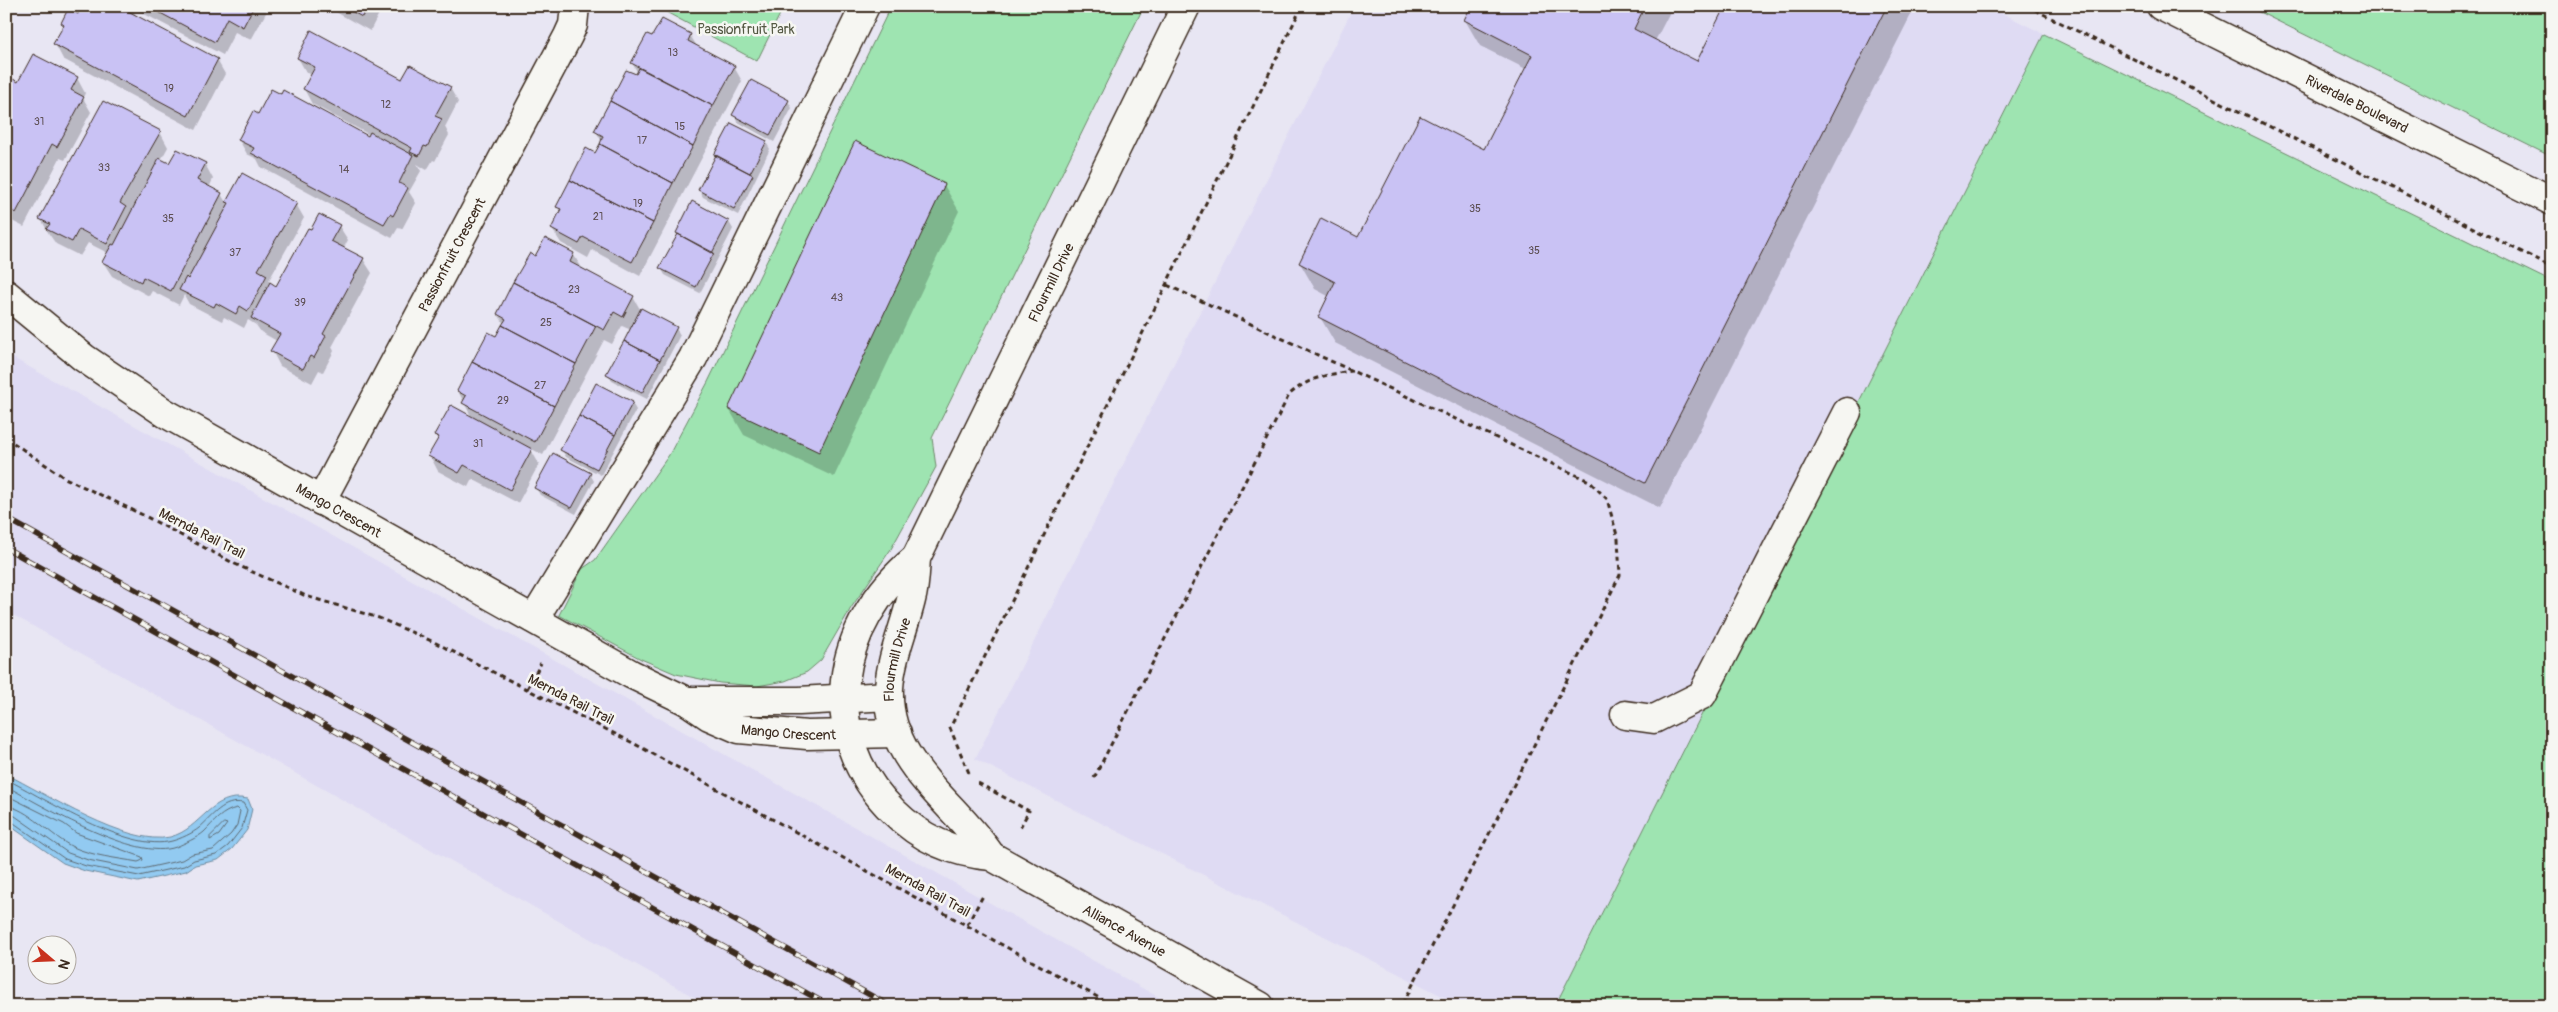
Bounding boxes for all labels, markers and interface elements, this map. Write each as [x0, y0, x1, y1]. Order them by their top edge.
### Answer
park label: Passionfruit Park [697, 21, 795, 38]
house number: 13 [668, 46, 678, 59]
street label: Riverdale Boulevard [2302, 71, 2411, 137]
house number: 19 [164, 82, 174, 95]
house number: 12 [381, 98, 391, 111]
house number: 31 [34, 115, 44, 128]
house number: 15 [675, 120, 685, 133]
house number: 17 [637, 134, 647, 147]
house number: 33 [98, 161, 110, 174]
house number: 14 [339, 163, 350, 176]
street label: Passionfruit Crescent [415, 195, 490, 315]
house number: 19 [633, 197, 643, 210]
house number: 35 [1469, 202, 1481, 215]
house number: 21 [593, 210, 603, 223]
house number: 35 [162, 212, 174, 225]
street label: Flourmill Drive [1025, 240, 1078, 325]
house number: 35 [1528, 244, 1540, 257]
house number: 37 [229, 246, 241, 259]
house number: 23 [568, 283, 580, 296]
house number: 43 [831, 291, 843, 304]
house number: 39 [294, 296, 306, 309]
house number: 25 [540, 316, 552, 329]
house number: 27 [534, 379, 546, 392]
house number: 29 [497, 394, 509, 407]
house number: 31 [473, 437, 483, 450]
street label: Mango Crescent [293, 480, 385, 542]
street label: Mernda Rail Trail [156, 504, 248, 562]
street label: Flourmill Drive [881, 616, 915, 702]
street label: Mernda Rail Trail [525, 670, 617, 728]
street label: Mango Crescent [740, 721, 837, 744]
street label: Mernda Rail Trail [882, 860, 973, 921]
street label: Alliance Avenue [1080, 901, 1169, 961]
north arrow [28, 934, 78, 984]
text: N [54, 957, 73, 971]

